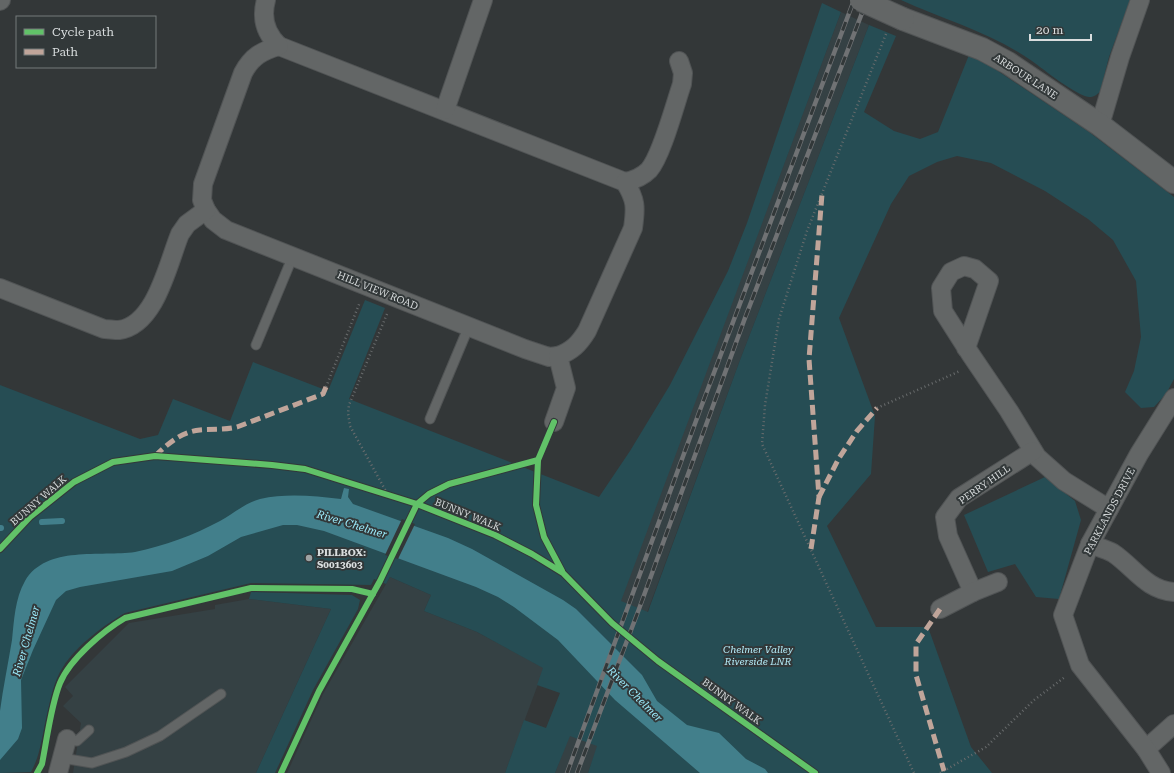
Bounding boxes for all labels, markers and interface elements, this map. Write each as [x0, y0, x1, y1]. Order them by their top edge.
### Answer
legend [16, 16, 156, 68]
scale bar [1030, 16, 1091, 42]
text: 20 m [1036, 23, 1063, 37]
text: Cycle path [52, 25, 114, 39]
text: Path [52, 45, 78, 59]
street label: ARBOUR LANE [992, 52, 1060, 101]
street label: HILL VIEW ROAD [336, 269, 420, 312]
street label: PERRY HILL [957, 463, 1012, 506]
street label: PARKLANDS DRIVE [1082, 466, 1137, 557]
street label: BUNNY WALK [8, 473, 69, 528]
street label: BUNNY WALK [433, 496, 503, 533]
water label: River Chelmer [314, 507, 389, 541]
place label: PILLBOX: S0013603 [317, 547, 366, 570]
marker: PILLBOX: S0013603 [304, 553, 314, 563]
water label: River Chelmer [10, 604, 43, 679]
park label: Chelmer Valley Riverside LNR [723, 644, 794, 667]
water label: River Chelmer [604, 663, 665, 725]
street label: BUNNY WALK [700, 676, 764, 727]

